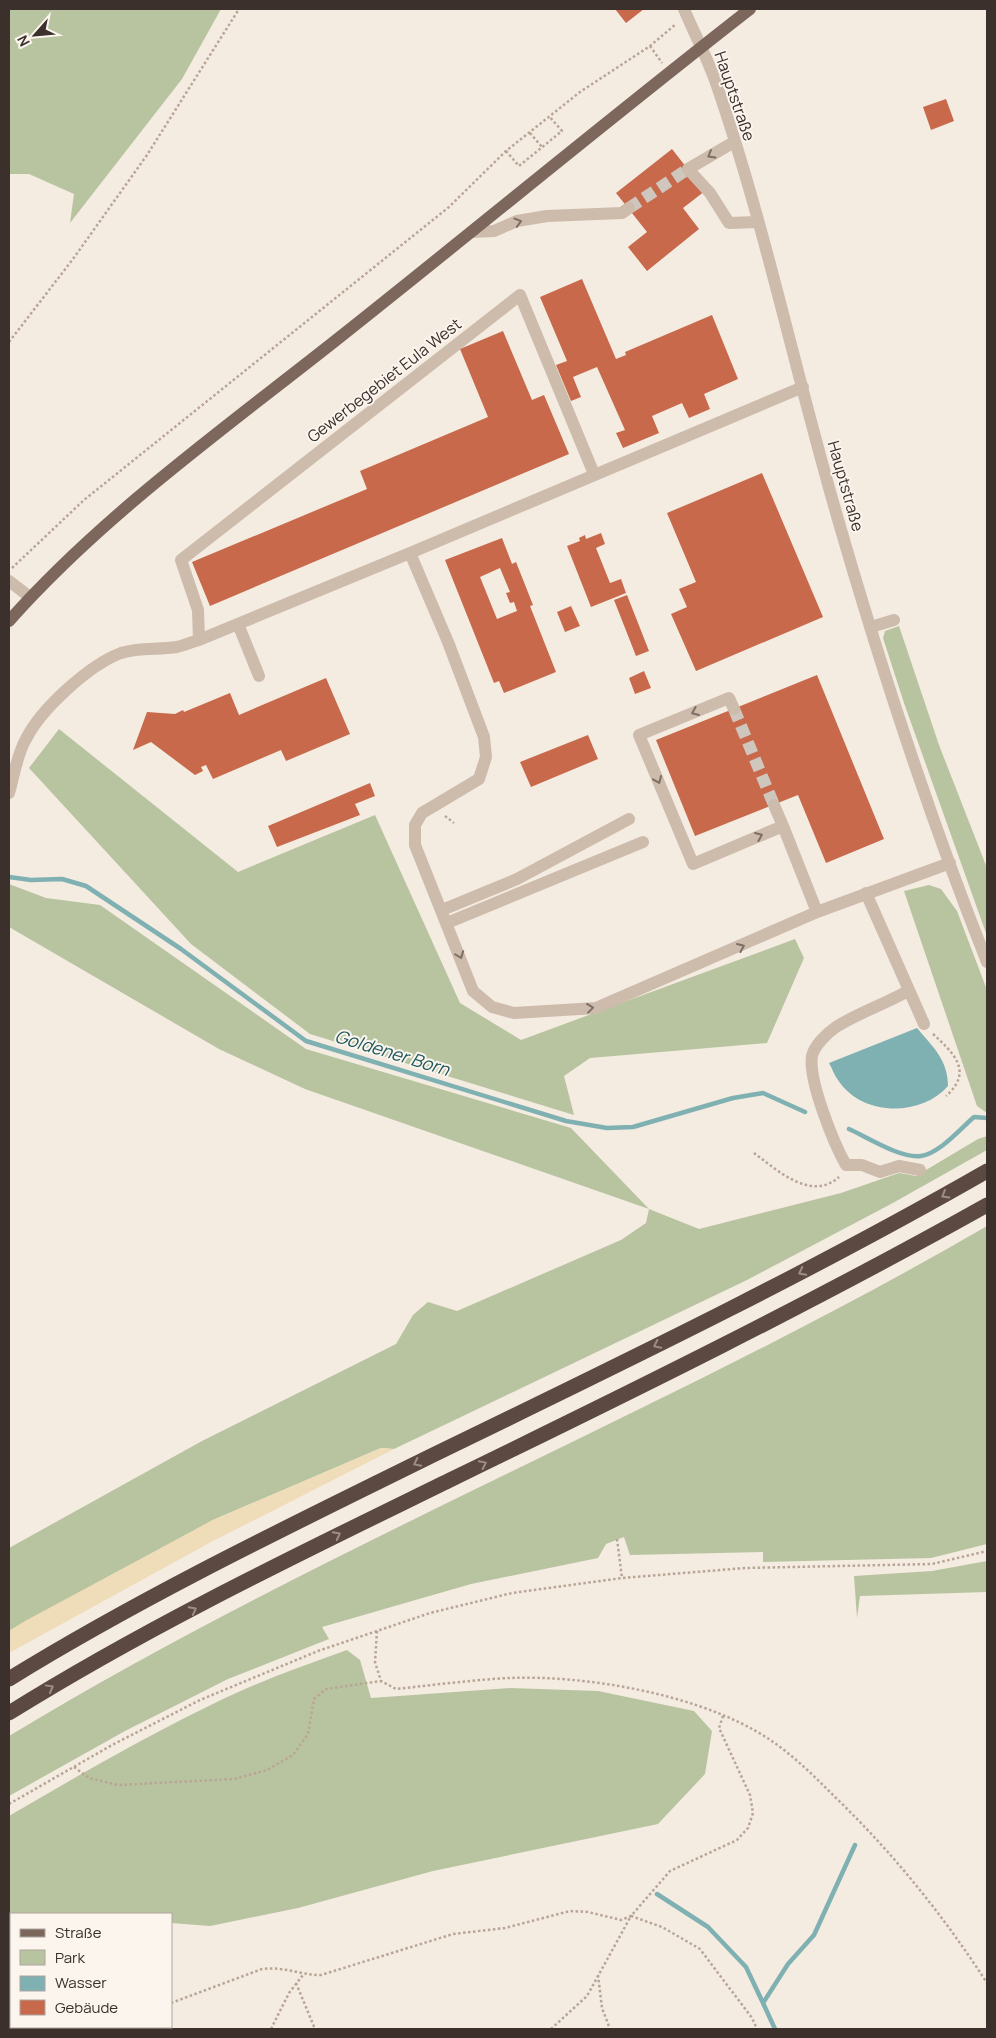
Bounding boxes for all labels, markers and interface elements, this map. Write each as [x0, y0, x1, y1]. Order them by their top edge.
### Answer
north arrow [10, 10, 60, 60]
text: N [12, 32, 34, 50]
street label: Hauptstraße [709, 48, 761, 144]
one-way arrow [707, 149, 716, 159]
one-way arrow [514, 217, 522, 227]
street label: Gewerbegebiet Eula West [302, 313, 466, 447]
street label: Hauptstraße [823, 438, 869, 534]
one-way arrow [691, 706, 700, 716]
one-way arrow [652, 775, 663, 784]
one-way arrow [754, 832, 763, 843]
one-way arrow [736, 942, 745, 953]
one-way arrow [453, 950, 464, 959]
one-way arrow [587, 1003, 595, 1014]
water label: Goldener Born [332, 1023, 454, 1081]
one-way arrow [941, 1189, 950, 1199]
one-way arrow [798, 1266, 807, 1276]
one-way arrow [653, 1339, 662, 1349]
one-way arrow [413, 1457, 422, 1467]
one-way arrow [478, 1460, 487, 1470]
one-way arrow [332, 1531, 341, 1541]
one-way arrow [188, 1606, 197, 1616]
one-way arrow [45, 1684, 54, 1694]
legend [10, 1913, 172, 2028]
text: Straße [55, 1922, 102, 1943]
text: Park [55, 1947, 85, 1968]
text: Wasser [55, 1972, 107, 1993]
text: Gebäude [55, 1997, 118, 2018]

